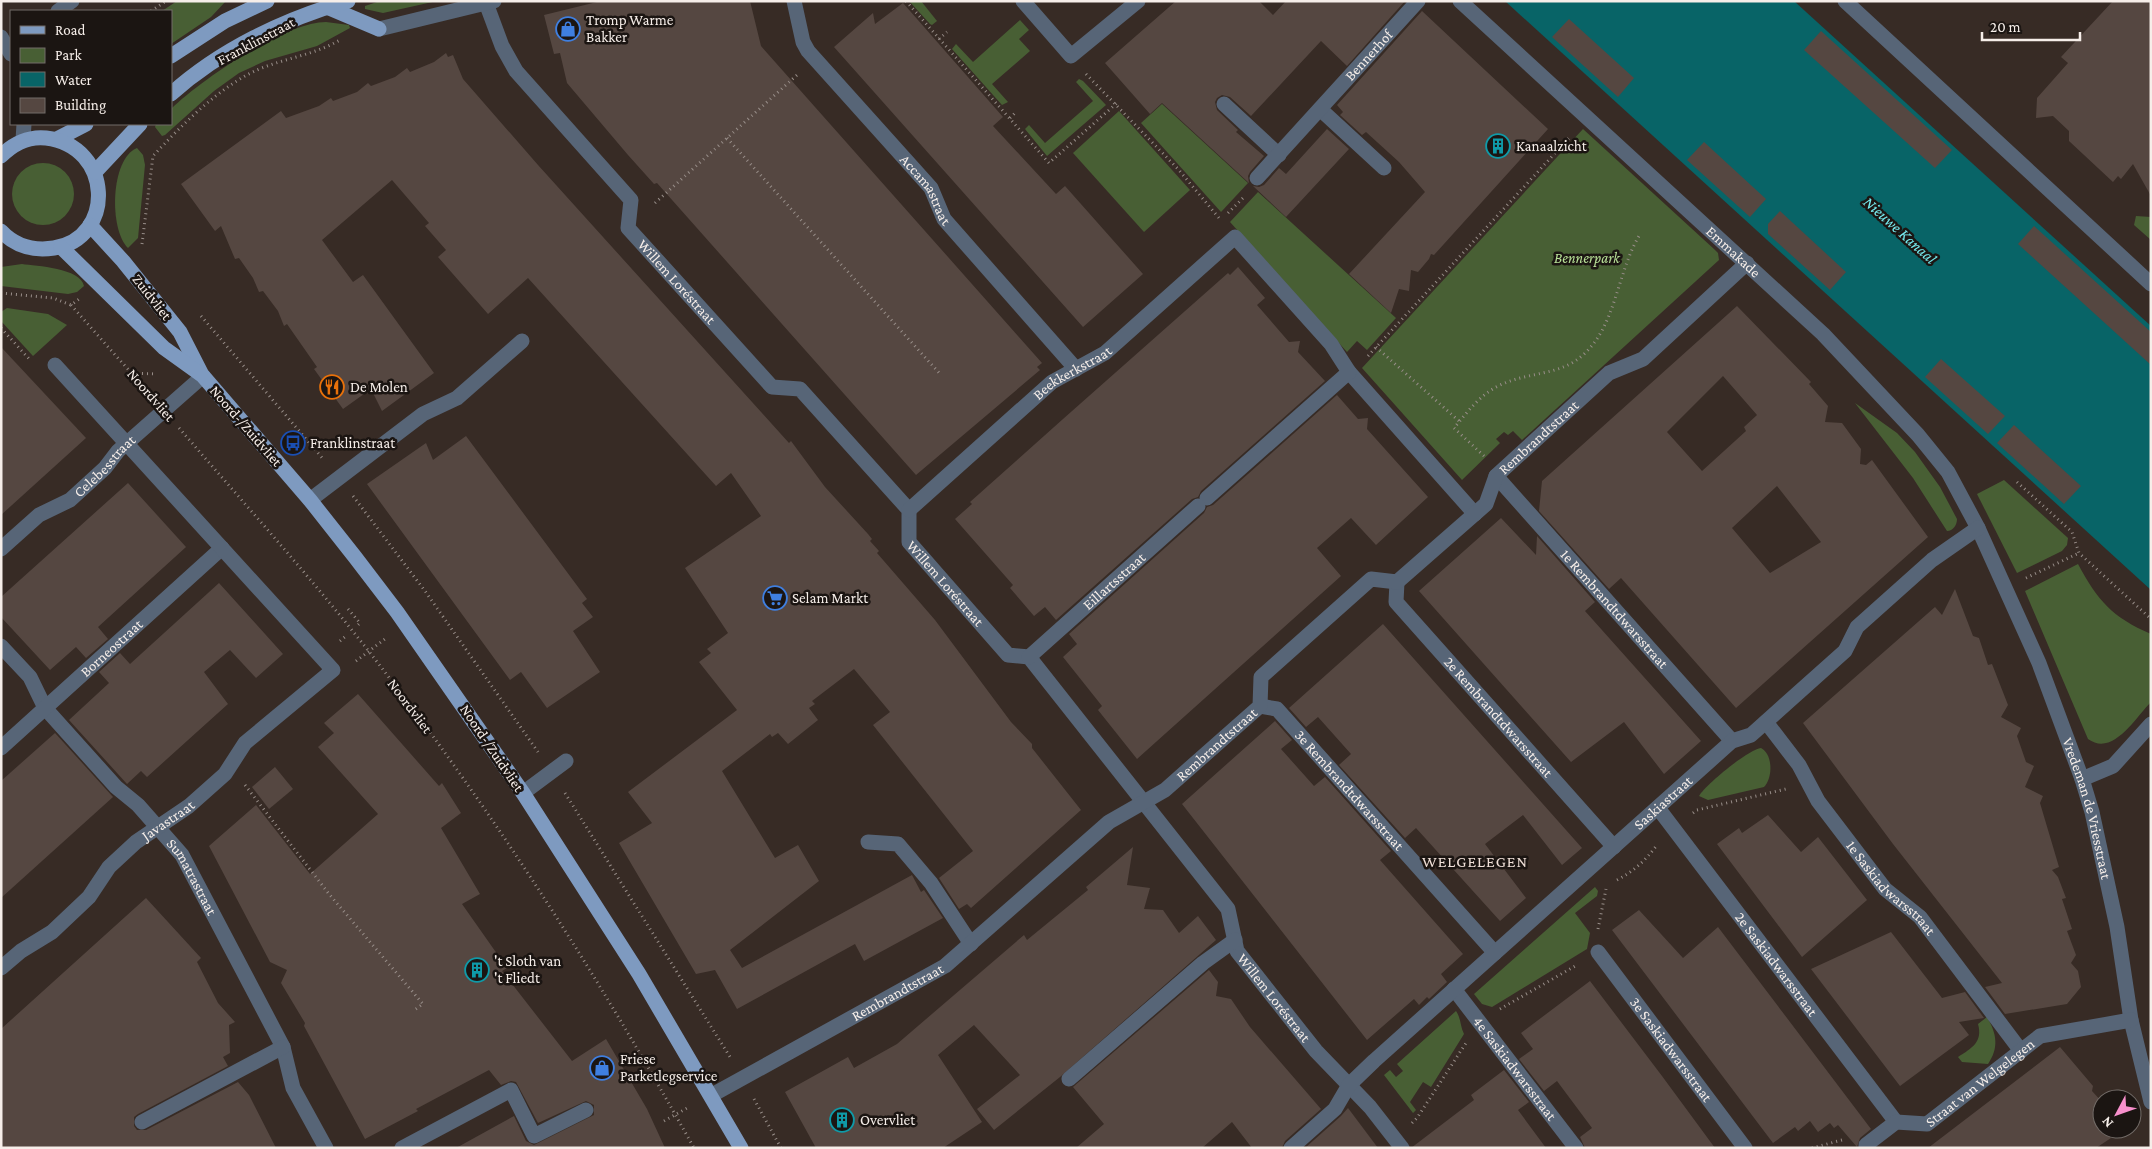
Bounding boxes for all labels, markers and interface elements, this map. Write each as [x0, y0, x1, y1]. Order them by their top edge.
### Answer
legend [10, 10, 172, 125]
scale bar [1982, 10, 2080, 42]
place label: Tromp Warme Bakker [586, 12, 674, 45]
street label: Franklinstraat [215, 13, 298, 68]
shop icon: Tromp Warme Bakker [555, 16, 581, 42]
text: 20 m [1990, 19, 2021, 35]
text: Road [55, 22, 86, 38]
street label: Bennerhof [1342, 25, 1397, 84]
text: Park [55, 47, 82, 63]
text: Water [55, 72, 92, 88]
text: Building [55, 97, 106, 114]
building icon: Kanaalzicht [1485, 133, 1511, 159]
place label: Kanaalzicht [1516, 138, 1588, 154]
street label: Accamastraat [897, 151, 955, 229]
water label: Nieuwe Kanaal [1860, 193, 1941, 268]
street label: Emmakade [1703, 223, 1764, 281]
street label: Willem Loréstraat [634, 236, 720, 328]
park label: Bennerpark [1554, 250, 1621, 267]
street label: Zuidvliet [129, 271, 175, 324]
street label: Beekkerkstraat [1030, 342, 1116, 403]
street label: Noordvliet [124, 366, 179, 425]
restaurant icon: De Molen [319, 374, 345, 400]
place label: De Molen [350, 379, 408, 395]
street label: Noord-/Zuidvliet [207, 382, 286, 470]
street label: Rembrandtstraat [1495, 396, 1582, 478]
bus stop icon: Franklinstraat [280, 430, 306, 456]
street label: Celebesstraat [71, 431, 139, 500]
place label: Franklinstraat [310, 435, 396, 451]
street label: Willem Loréstraat [904, 537, 988, 630]
street label: 1e Rembrandtdwarsstraat [1557, 546, 1672, 672]
street label: Eillartsstraat [1080, 548, 1149, 613]
supermarket icon: Selam Markt [762, 585, 788, 611]
place label: Selam Markt [792, 590, 869, 606]
street label: Borneostraat [77, 615, 146, 680]
street label: 2e Rembrandtdwarsstraat [1441, 654, 1557, 781]
street label: Noordvliet [384, 676, 436, 737]
street label: Noord-/Zuidvliet [457, 701, 528, 795]
street label: Rembrandtstraat [1173, 704, 1261, 784]
street label: 3e Rembrandtdwarsstraat [1292, 727, 1408, 854]
street label: Vredeman de Vriesstraat [2059, 735, 2115, 882]
street label: Saskiastraat [1631, 772, 1696, 833]
street label: Javastraat [137, 796, 198, 846]
street label: Sumatrastraat [163, 835, 221, 919]
street label: 1e Saskiadwarsstraat [1843, 838, 1939, 939]
district label: WELGELEGEN [1422, 853, 1528, 870]
street label: 2e Saskiadwarsstraat [1732, 909, 1822, 1020]
street label: Willem Loréstraat [1234, 950, 1314, 1046]
place label: 't Sloth van 't Fliedt [494, 953, 561, 986]
building icon: 't Sloth van 't Fliedt [464, 957, 490, 983]
street label: Rembrandtstraat [849, 960, 947, 1024]
street label: 3e Saskiadwarsstraat [1627, 994, 1716, 1106]
street label: 4e Saskiadwarsstraat [1470, 1013, 1560, 1124]
street label: Straat van Welgelegen [1922, 1036, 2037, 1130]
place label: Friese Parketlegservice [620, 1051, 718, 1085]
shop icon: Friese Parketlegservice [589, 1055, 615, 1081]
north arrow [2092, 1089, 2142, 1139]
building icon: Overvliet [829, 1107, 855, 1133]
place label: Overvliet [860, 1112, 916, 1128]
text: N [2098, 1113, 2116, 1131]

